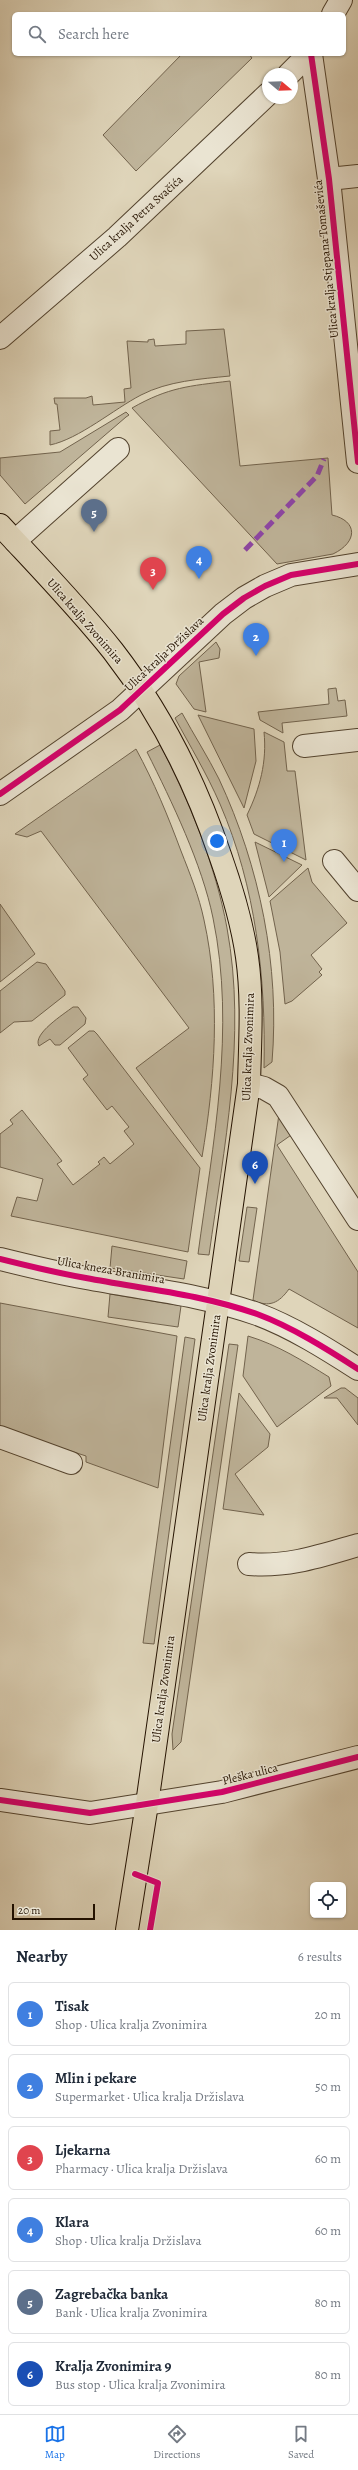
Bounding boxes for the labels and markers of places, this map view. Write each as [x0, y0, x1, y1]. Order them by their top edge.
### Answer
pin: 5 [81, 499, 107, 532]
pin: 4 [186, 546, 212, 579]
pin: 3 [140, 557, 166, 590]
pin: 2 [243, 623, 269, 656]
pin: 1 [271, 829, 297, 862]
pin: 6 [242, 1151, 268, 1184]

